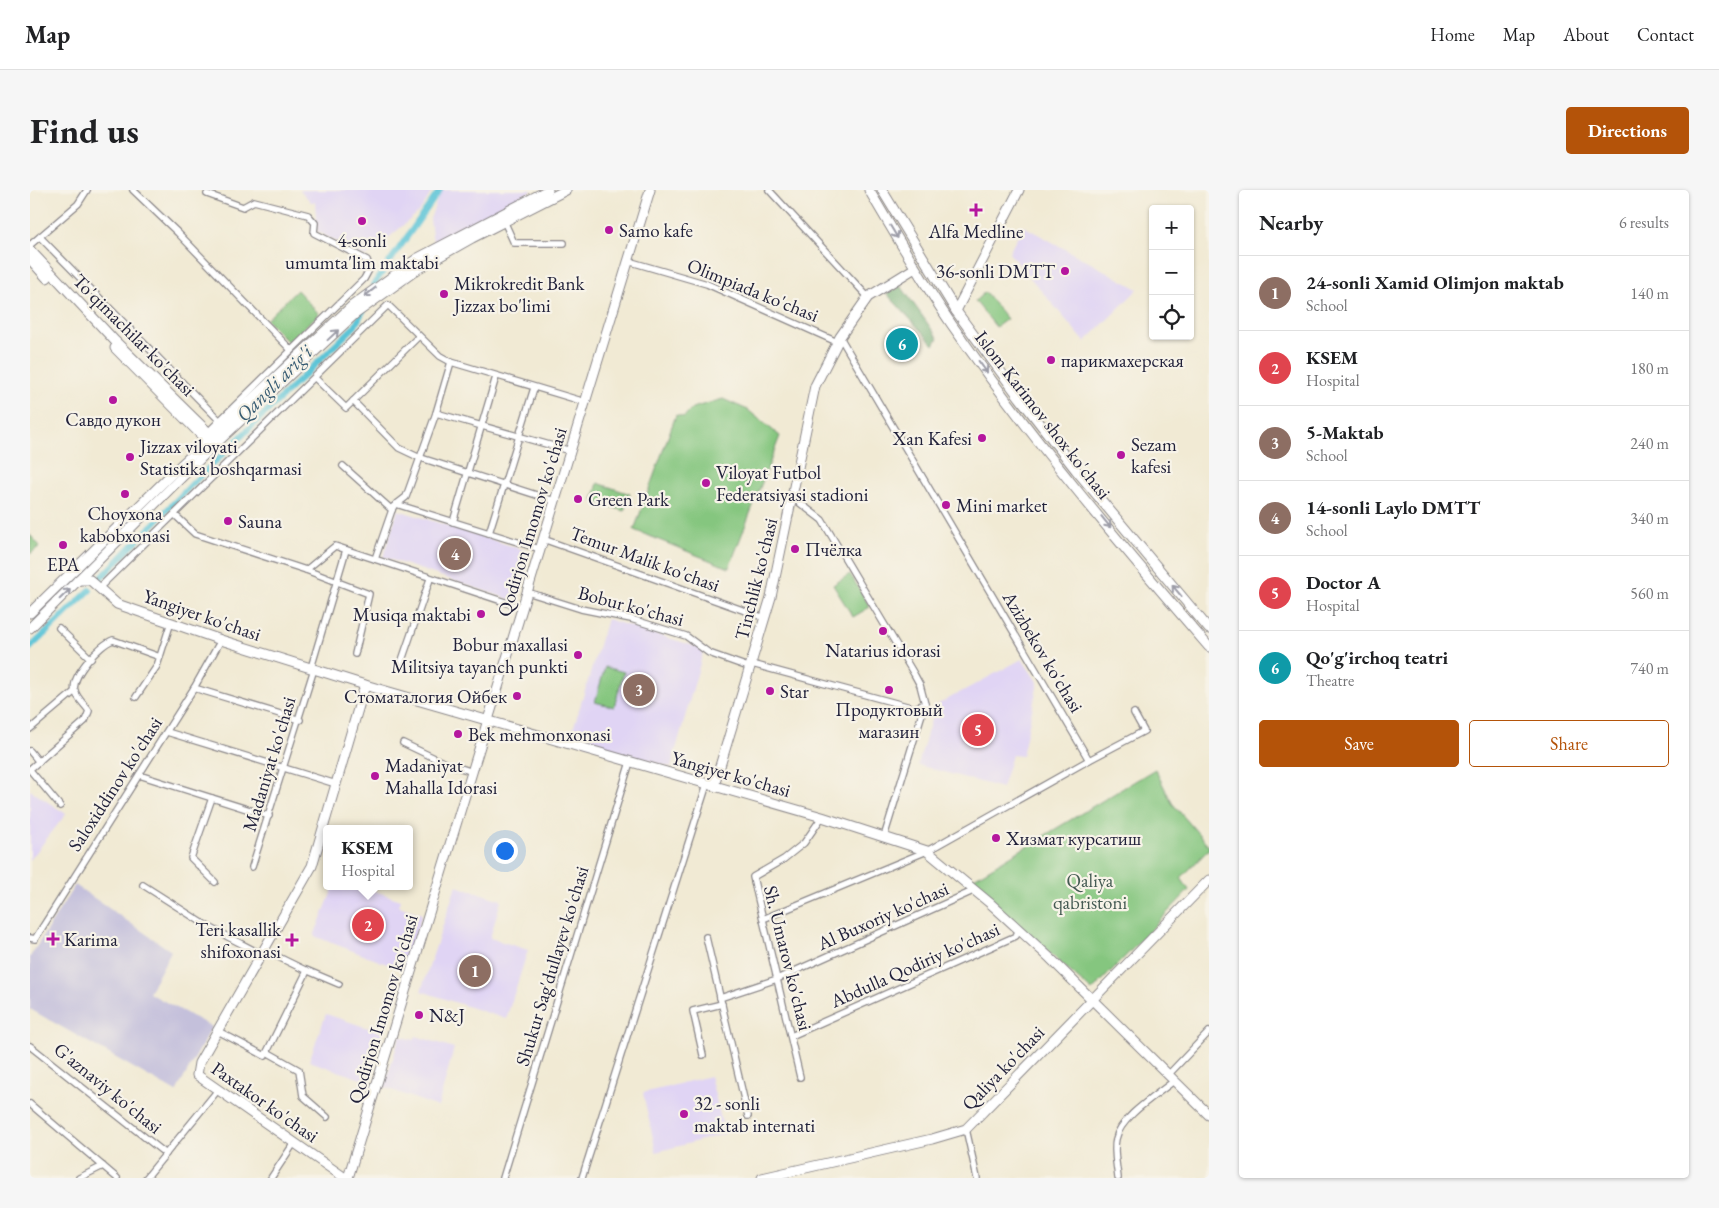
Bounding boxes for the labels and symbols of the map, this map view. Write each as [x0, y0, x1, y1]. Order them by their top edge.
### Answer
marker: Alfa Medline [969, 203, 983, 217]
marker: 4-sonli umumta'lim maktabi [356, 215, 368, 227]
place label: Samo kafe [619, 218, 693, 243]
place label: Alfa Medline [928, 219, 1023, 244]
marker: Samo kafe [603, 224, 615, 236]
one-way arrow [889, 224, 899, 238]
place label: 4-sonli umumta'lim maktabi [285, 228, 439, 275]
street label: Olimpiada ko'chasi [684, 252, 823, 328]
place label: 36-sonli DMTT [936, 259, 1055, 284]
marker: 36-sonli DMTT [1059, 265, 1071, 277]
street label: To'qimachilar ko'chasi [67, 268, 201, 402]
place label: Mikrokredit Bank Jizzax bo'limi [452, 271, 585, 318]
one-way arrow [363, 287, 377, 297]
marker: Mikrokredit Bank Jizzax bo'limi [438, 288, 450, 300]
pin: 6 [886, 325, 918, 363]
street label: Islom Karimov shox ko'chasi [969, 326, 1117, 505]
one-way arrow [326, 329, 339, 341]
water label: Qangli arig'i [230, 338, 319, 427]
place label: парикмахерская [1061, 348, 1184, 373]
marker: парикмахерская [1045, 354, 1057, 366]
one-way arrow [978, 360, 988, 374]
marker: Cавдо дукон [107, 394, 119, 406]
place label: Cавдо дукон [65, 407, 161, 432]
street label: Qodirjon Imomov ko'chasi [491, 424, 573, 620]
place label: Xan Kafesi [892, 426, 972, 451]
marker: Xan Kafesi [976, 432, 988, 444]
place label: Sezam kafesi [1131, 432, 1177, 479]
place label: Jizzax viloyati Statistika boshqarmasi [138, 434, 302, 481]
marker: Sezam kafesi [1115, 449, 1127, 461]
marker: Jizzax viloyati Statistika boshqarmasi [124, 451, 136, 463]
place label: Viloyat Futbol Federatsiyasi stadioni [716, 460, 869, 507]
marker: Viloyat Futbol Federatsiyasi stadioni [700, 477, 712, 489]
place label: Green Park [588, 487, 670, 512]
marker: Choyxona kabobxonasi [119, 488, 131, 500]
marker: Green Park [572, 493, 584, 505]
place label: Mini market [956, 493, 1047, 518]
marker: Mini market [940, 499, 952, 511]
place label: Choyxona kabobxonasi [80, 501, 170, 548]
place label: Sauna [238, 509, 282, 534]
marker: Sauna [222, 515, 234, 527]
street label: Tinchlik ko'chasi [729, 515, 783, 643]
one-way arrow [1100, 515, 1111, 528]
street label: Temur Malik ko'chasi [567, 520, 724, 598]
pin: 4 [439, 535, 471, 573]
place label: Пчёлка [805, 537, 863, 562]
marker: EPA [57, 539, 69, 551]
marker: Пчёлка [789, 543, 801, 555]
place label: EPA [47, 552, 80, 577]
street label: Bobur ko'chasi [575, 580, 687, 632]
street label: Yangiyer ko'chasi [140, 583, 265, 647]
one-way arrow [1172, 585, 1183, 598]
street label: Azizbekov ko'chasi [996, 586, 1089, 717]
one-way arrow [59, 588, 71, 600]
place label: Musiqa maktabi [353, 602, 471, 627]
marker: Musiqa maktabi [475, 608, 487, 620]
marker: Natarius idorasi [877, 625, 889, 637]
place label: Bobur maxallasi Militsiya tayanch punkti [391, 632, 568, 679]
place label: Natarius idorasi [825, 638, 941, 663]
marker: Bobur maxallasi Militsiya tayanch punkti [572, 649, 584, 661]
pin: 3 [623, 671, 655, 709]
place label: Star [780, 679, 809, 704]
place label: Стоматалогия Ойбек [344, 684, 507, 709]
marker: Продуктовый магазин [883, 684, 895, 696]
marker: Star [764, 685, 776, 697]
marker: Стоматалогия Ойбек [511, 690, 523, 702]
street label: Madaniyat ko'chasi [237, 693, 301, 834]
place label: Продуктовый магазин [835, 697, 943, 744]
pin: 5 [962, 711, 994, 749]
street label: Saloxiddinov ko'chasi [62, 712, 168, 856]
place label: Bek mehmonxonasi [468, 722, 611, 747]
marker: Bek mehmonxonasi [452, 728, 464, 740]
street label: Yangiyer ko'chasi [668, 745, 794, 803]
place label: Madaniyat Mahalla Idorasi [385, 753, 498, 800]
marker: Madaniyat Mahalla Idorasi [369, 770, 381, 782]
place label: Хизмат курсатиш [1005, 826, 1141, 851]
marker: Хизмат курсатиш [990, 832, 1002, 844]
your location [492, 838, 518, 864]
street label: Shukur Sag'dullayev ko'chasi [510, 863, 594, 1069]
park label: Qaliya qabristoni [1053, 868, 1127, 915]
street label: Al Buxoriy ko'chasi [813, 876, 953, 956]
street label: Sh. Umarov ko'chasi [758, 883, 818, 1034]
pin: 2 [352, 906, 384, 944]
street label: Qodirjon Imomov ko'chasi [342, 911, 424, 1107]
street label: Abdulla Qodiriy ko'chasi [826, 916, 1004, 1014]
place label: Teri kasallik shifoxonasi [195, 917, 282, 964]
place label: Karima [64, 927, 118, 952]
marker: Karima [46, 932, 60, 946]
marker: Teri kasallik shifoxonasi [285, 933, 299, 947]
pin: 1 [459, 952, 491, 990]
place label: N&J [429, 1003, 465, 1028]
marker: N&J [413, 1009, 425, 1021]
street label: Qaliya ko'chasi [956, 1020, 1050, 1116]
street label: G'aznaviy ko'chasi [49, 1037, 168, 1140]
street label: Paxtakor ko'chasi [207, 1056, 324, 1148]
place label: 32 - sonli maktab internati [694, 1091, 815, 1138]
marker: 32 - sonli maktab internati [678, 1108, 690, 1120]

